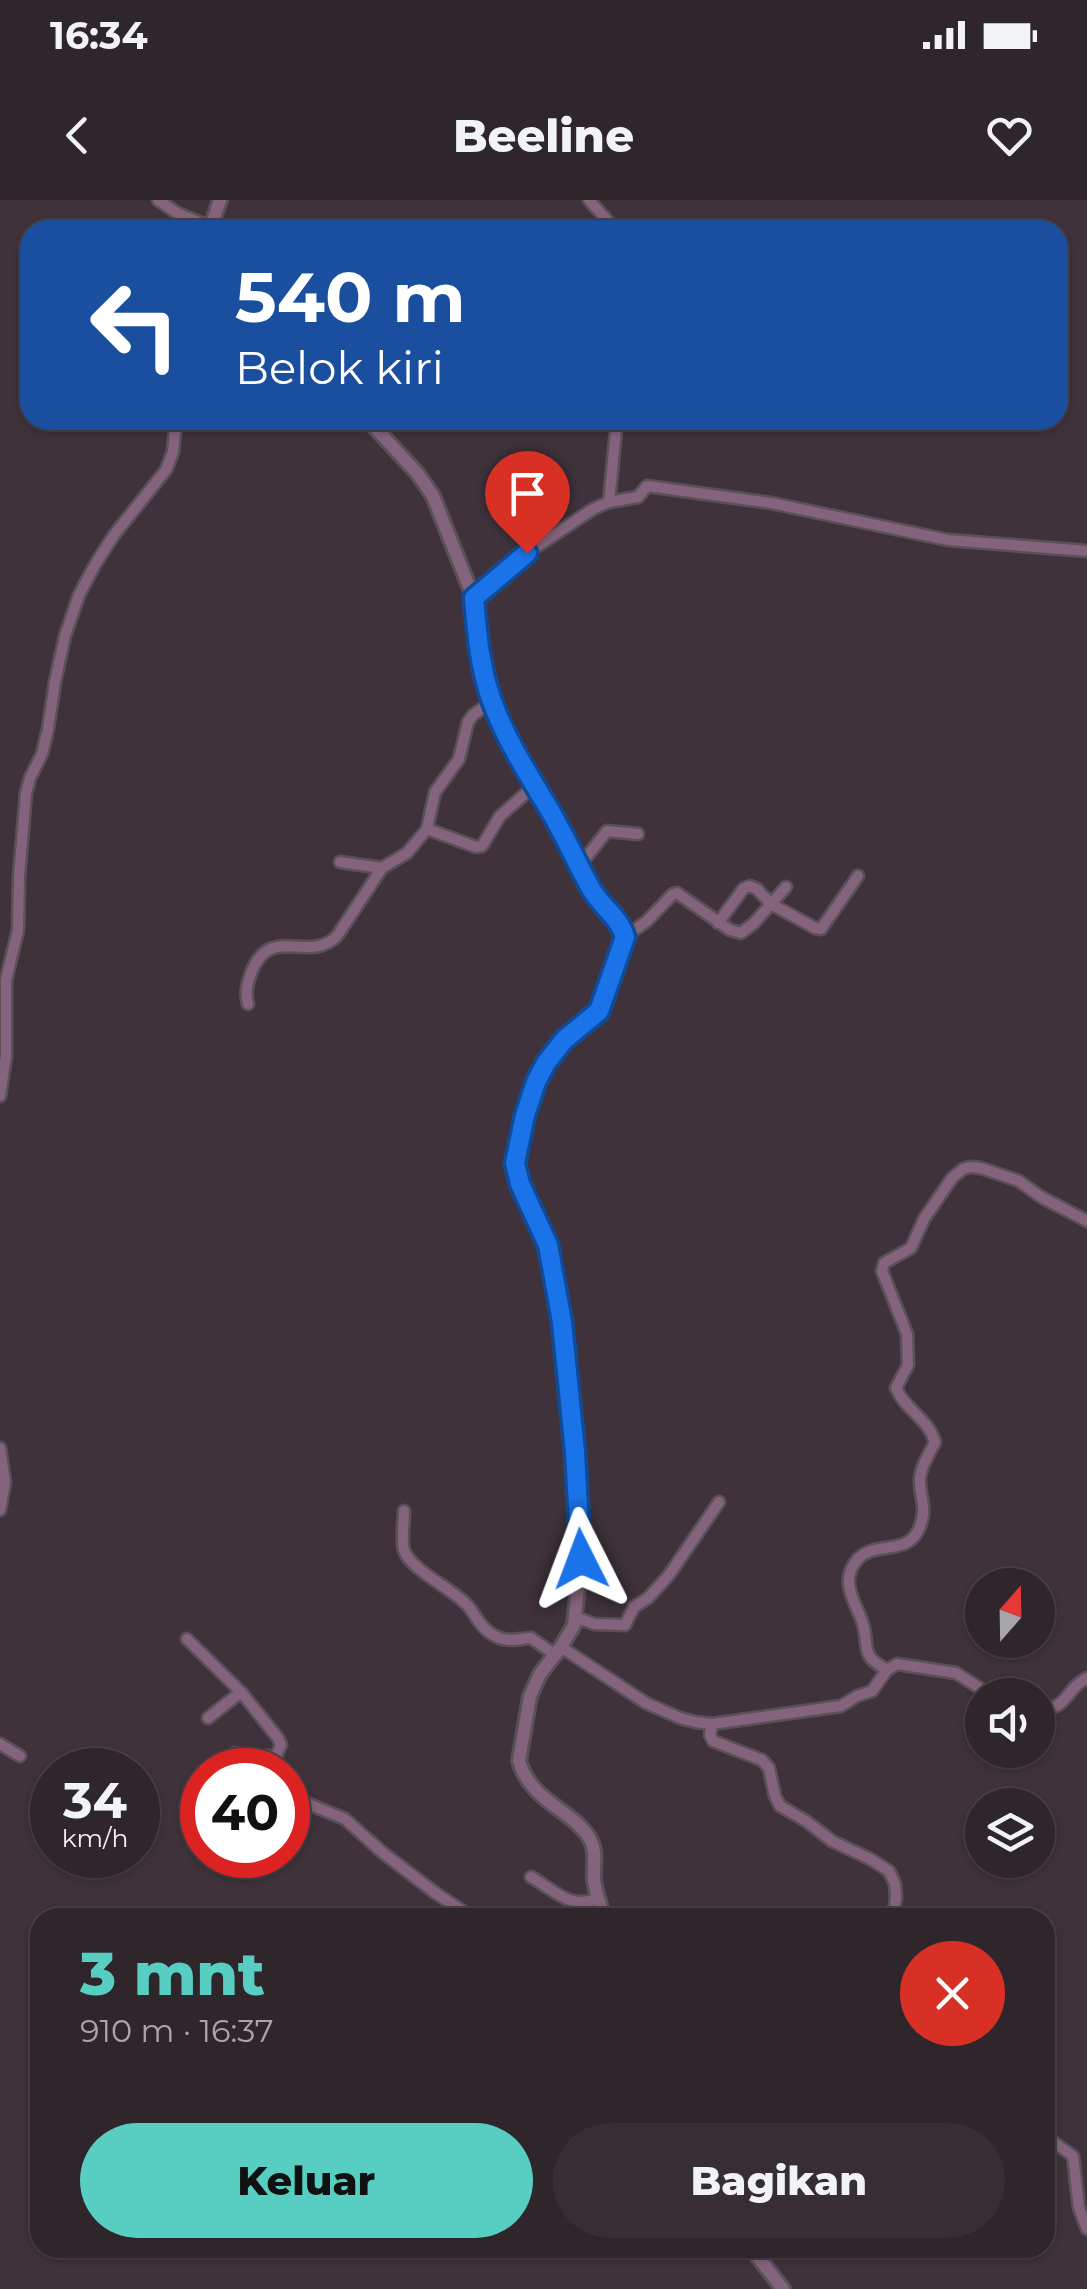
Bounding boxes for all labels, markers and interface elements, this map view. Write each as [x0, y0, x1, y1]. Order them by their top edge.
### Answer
text: 16:34 [50, 12, 148, 59]
icon: back [50, 108, 105, 163]
text: Beeline [453, 108, 634, 163]
icon: heart [982, 108, 1037, 163]
text: 540 m [235, 254, 466, 340]
icon: left [70, 260, 200, 390]
text: Belok kiri [235, 340, 444, 395]
pin [485, 451, 570, 554]
icon: arrive [500, 466, 555, 521]
position arrow [529, 1507, 633, 1611]
north arrow [965, 1568, 1055, 1658]
map controls [965, 1568, 1055, 1878]
button: sound [965, 1678, 1055, 1768]
speed limit sign: 40 [180, 1748, 310, 1878]
text: 34 [63, 1770, 127, 1831]
button: layers [965, 1788, 1055, 1878]
text: km/h [62, 1823, 128, 1853]
text: 3 mnt [80, 1937, 265, 2010]
button: close [900, 1941, 1005, 2046]
text: 910 m · 16:37 [80, 2011, 274, 2050]
button: Keluar [80, 2123, 533, 2238]
button: Bagikan [553, 2123, 1005, 2238]

